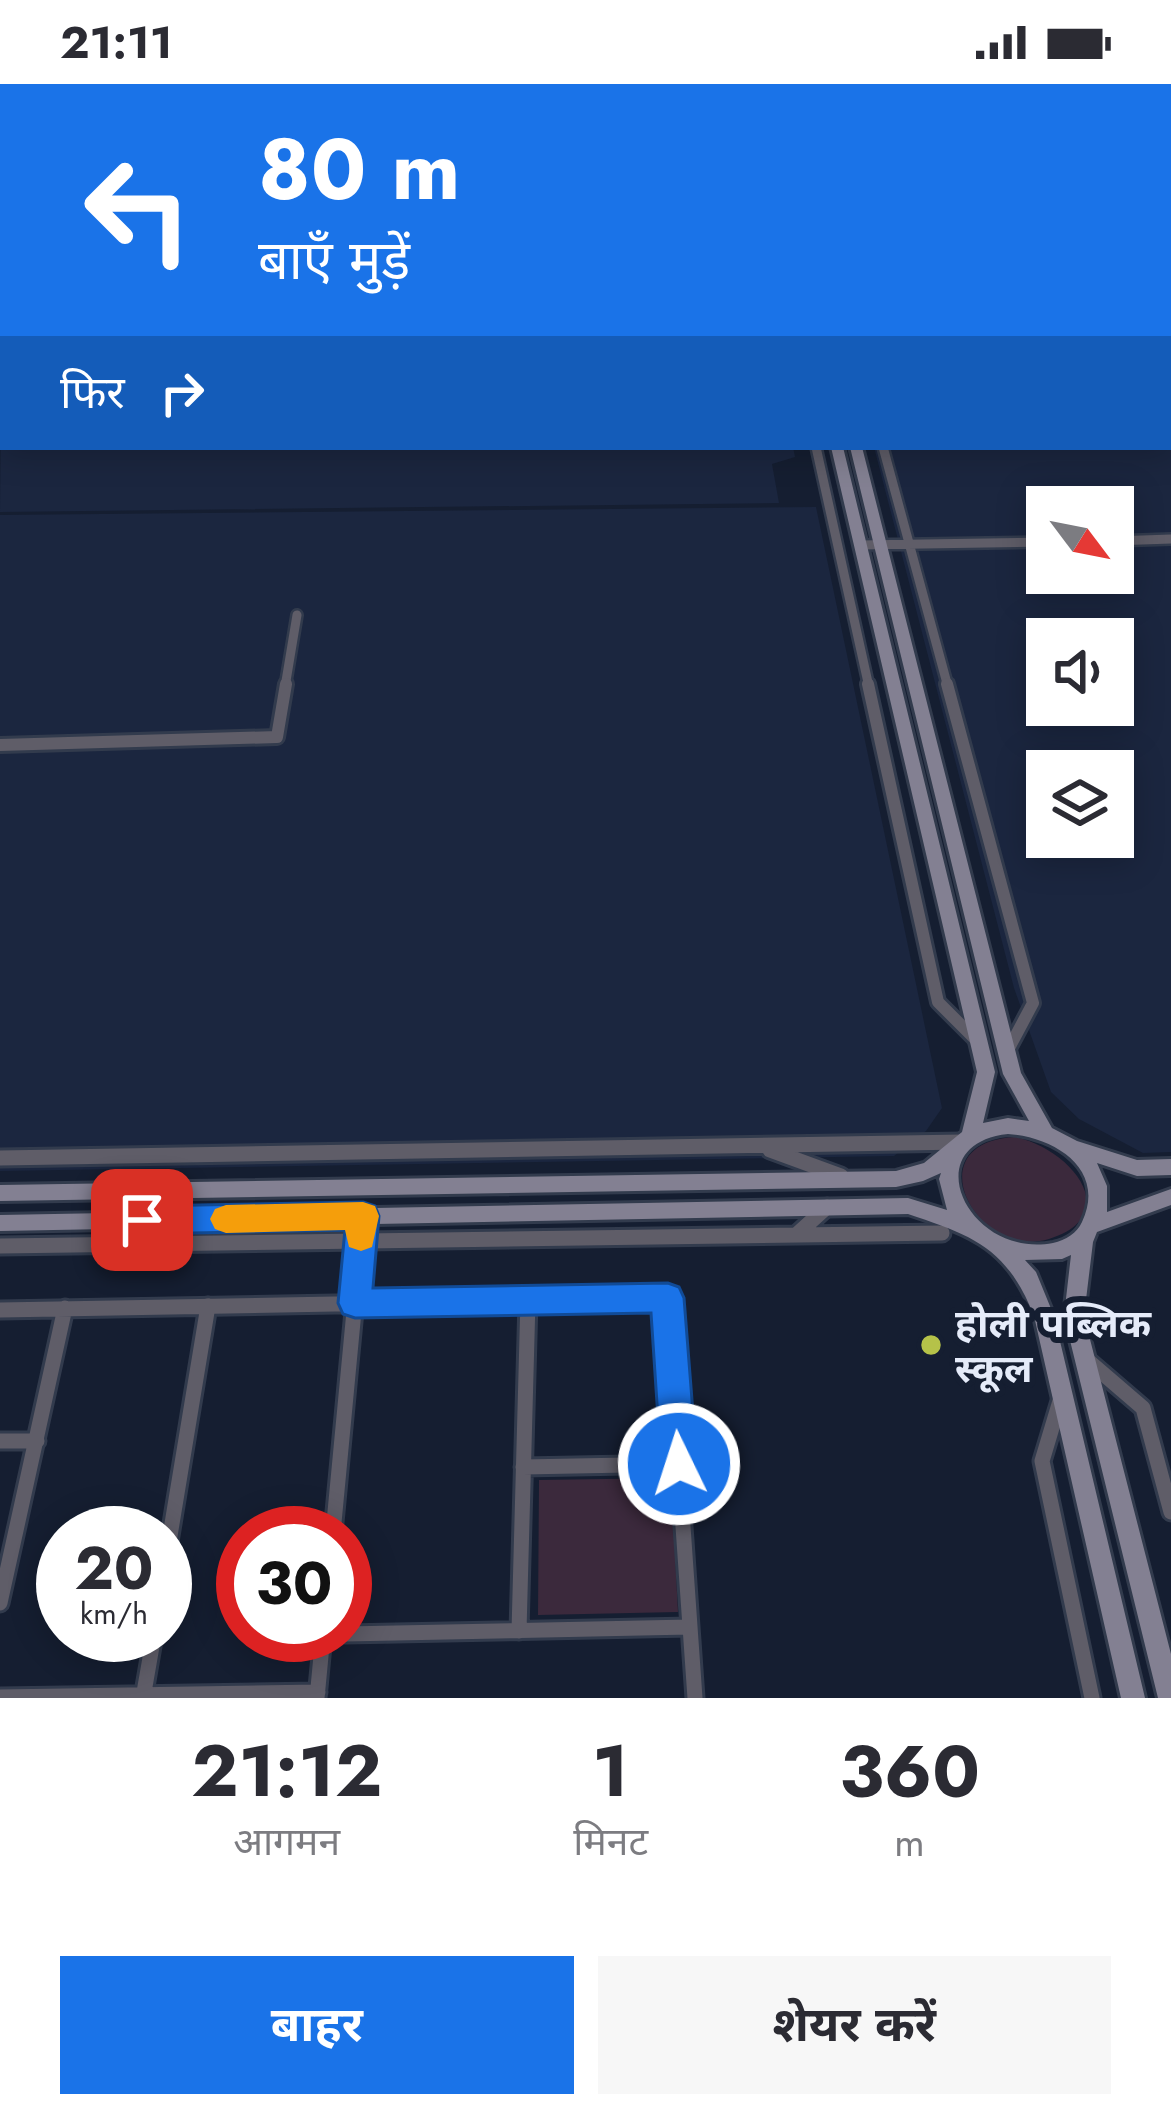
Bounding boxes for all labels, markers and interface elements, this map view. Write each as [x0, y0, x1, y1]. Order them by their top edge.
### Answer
text: 21:11 [60, 10, 173, 75]
text: 80 m [258, 109, 460, 231]
icon: left [60, 132, 216, 288]
text: बाएँ मुड़ें [258, 221, 410, 299]
text: फिर [60, 360, 125, 425]
icon: right [149, 360, 215, 426]
north arrow [1026, 486, 1134, 594]
map controls [1026, 486, 1134, 858]
button: sound [1026, 618, 1134, 726]
button: layers [1026, 750, 1134, 858]
pin [91, 1169, 193, 1271]
icon: arrive [109, 1187, 175, 1253]
place label: होली पब्लिक स्कूल [955, 1295, 1152, 1397]
marker: होली पब्लिक स्कूल [918, 1332, 944, 1358]
position arrow [616, 1401, 742, 1527]
speed limit sign: 30 [216, 1506, 372, 1662]
text: 20 [74, 1525, 154, 1612]
text: km/h [80, 1592, 148, 1635]
text: 21:12 [191, 1719, 382, 1823]
text: 1 [592, 1719, 629, 1823]
text: 360 [839, 1720, 980, 1824]
text: आगमन [233, 1813, 340, 1870]
text: मिनट [573, 1813, 648, 1870]
text: m [894, 1814, 925, 1871]
button: बाहर [60, 1956, 574, 2094]
button: शेयर करें [598, 1956, 1111, 2094]

